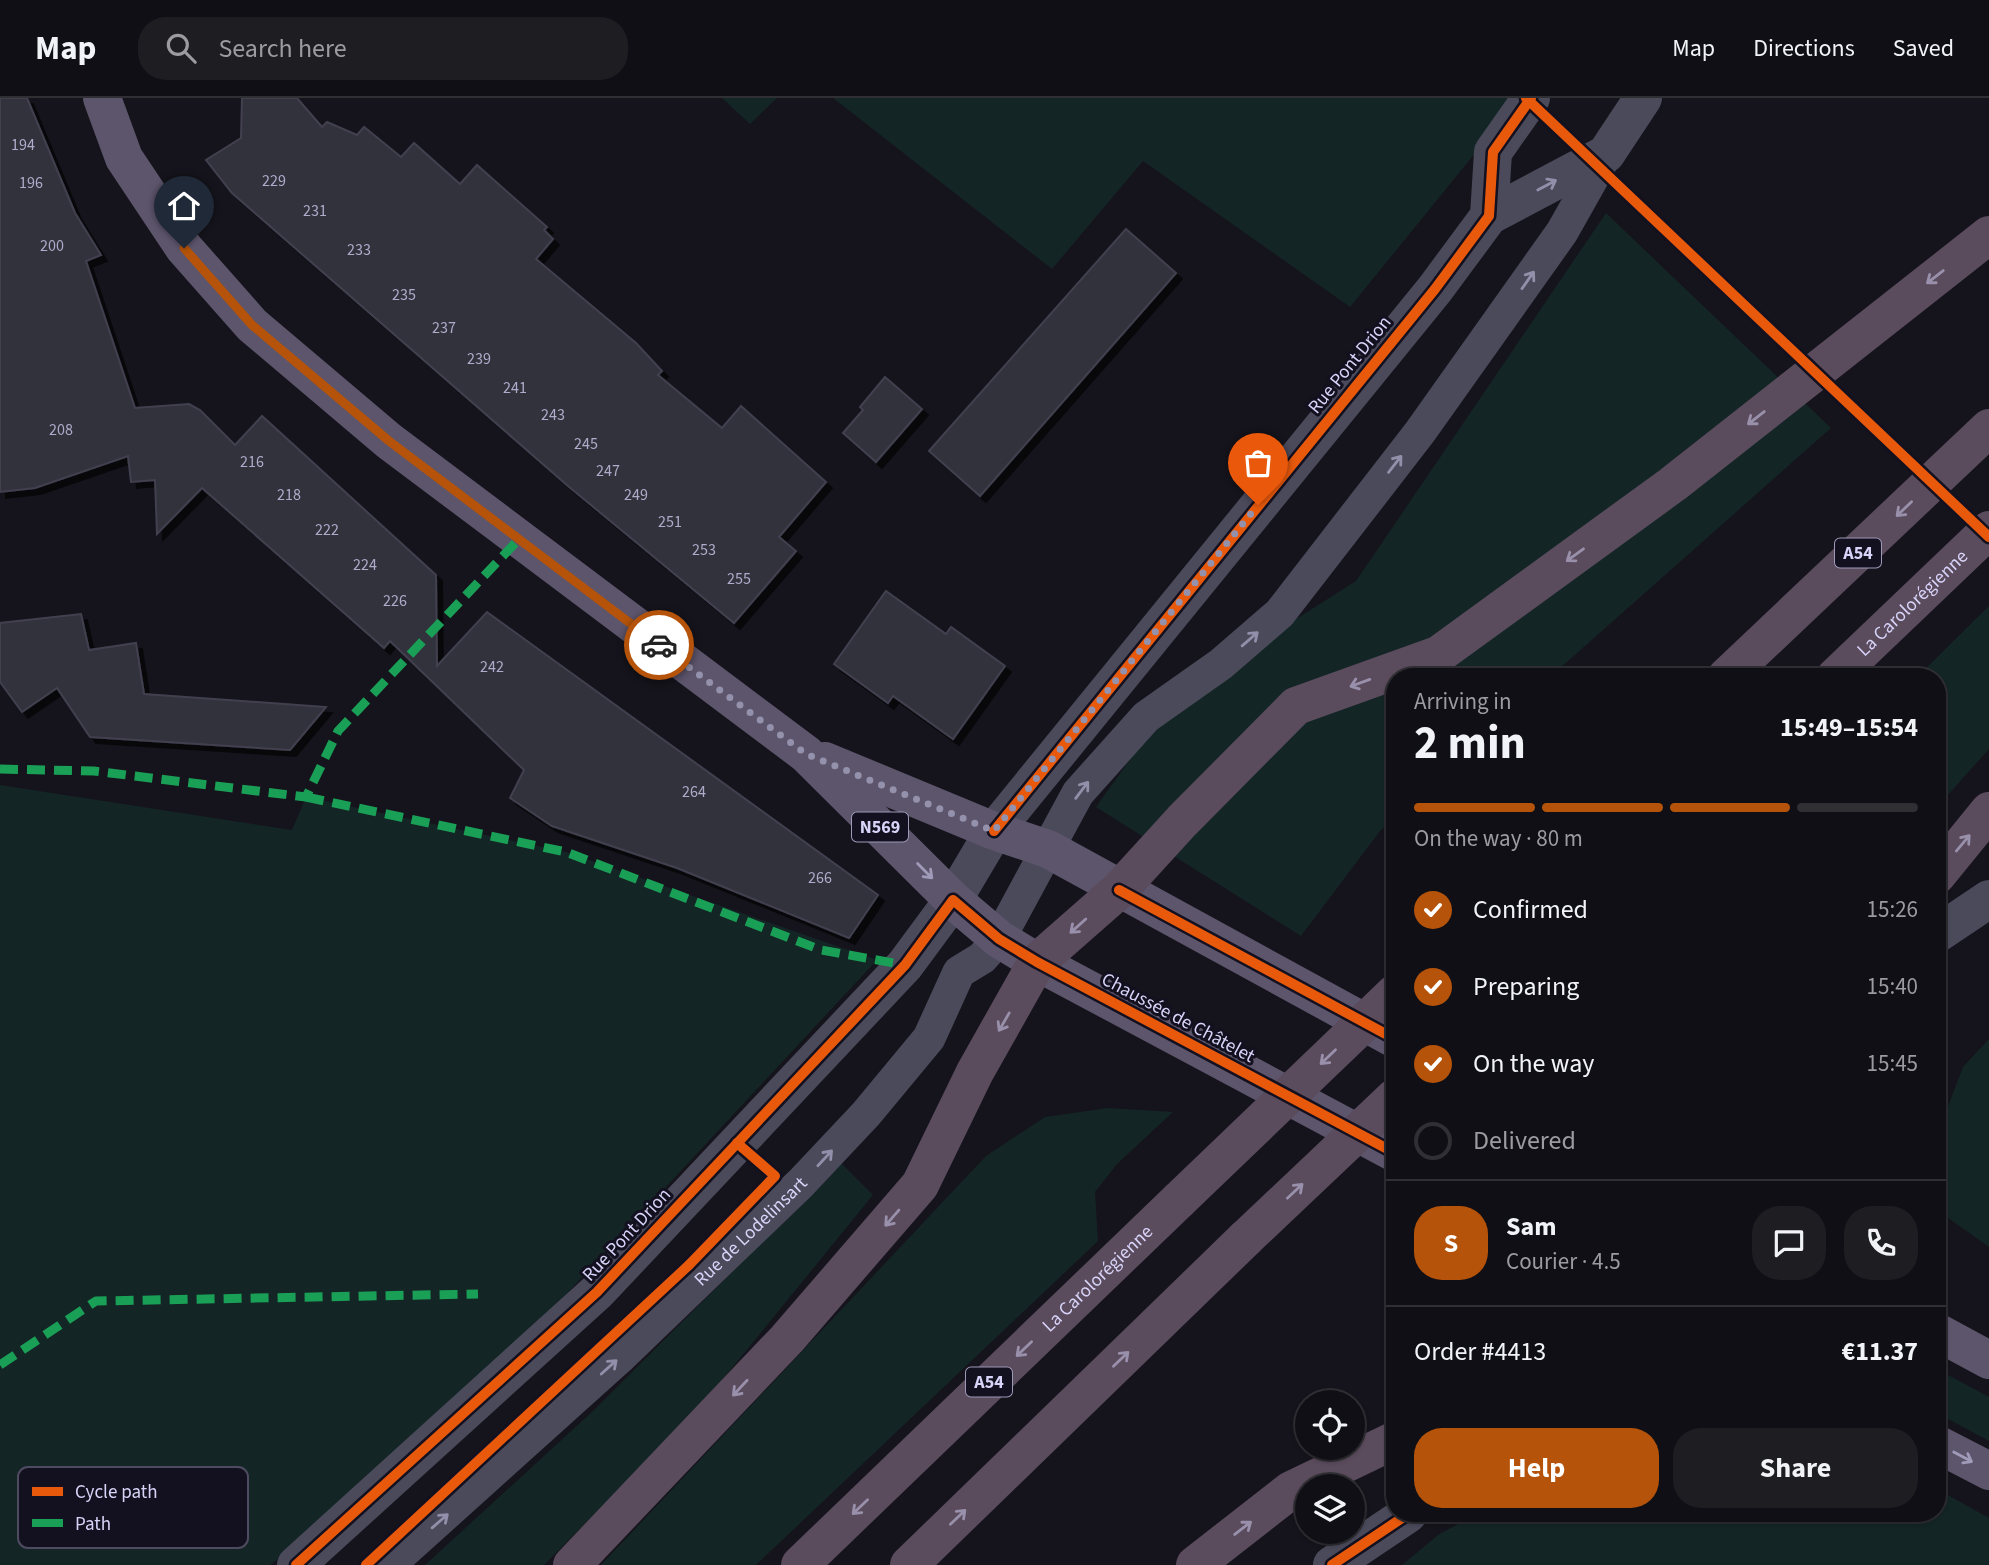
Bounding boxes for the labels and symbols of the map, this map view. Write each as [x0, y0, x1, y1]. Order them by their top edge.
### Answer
house number: 194 [11, 134, 35, 156]
house number: 229 [262, 170, 286, 192]
house number: 196 [19, 172, 43, 194]
pin [154, 176, 214, 248]
one-way arrow [1536, 178, 1557, 191]
house number: 231 [303, 200, 327, 222]
house number: 200 [40, 235, 64, 257]
house number: 233 [347, 239, 371, 261]
one-way arrow [1927, 270, 1945, 285]
one-way arrow [1521, 271, 1535, 290]
house number: 235 [392, 284, 416, 306]
street label: Rue Pont Drion [1302, 310, 1398, 420]
house number: 237 [432, 317, 456, 339]
house number: 239 [467, 348, 491, 370]
house number: 241 [503, 377, 527, 399]
house number: 243 [541, 404, 565, 426]
one-way arrow [1748, 410, 1766, 426]
house number: 208 [49, 419, 73, 441]
house number: 245 [574, 433, 598, 455]
pin [1228, 433, 1288, 505]
house number: 216 [240, 451, 264, 473]
one-way arrow [1387, 455, 1402, 474]
house number: 247 [596, 460, 620, 482]
house number: 218 [277, 484, 301, 506]
house number: 249 [624, 484, 648, 506]
one-way arrow [1896, 500, 1913, 517]
house number: 251 [658, 511, 682, 533]
house number: 222 [315, 519, 339, 541]
road number: A54 [1835, 538, 1881, 568]
house number: 253 [692, 539, 716, 561]
street label: La Carolorégienne [1851, 543, 1974, 663]
one-way arrow [1566, 548, 1585, 562]
house number: 224 [353, 554, 377, 576]
house number: 255 [727, 568, 751, 590]
house number: 226 [383, 590, 407, 612]
courier [624, 610, 694, 680]
one-way arrow [1241, 631, 1259, 647]
house number: 242 [480, 656, 504, 678]
one-way arrow [1350, 678, 1372, 690]
house number: 264 [682, 781, 706, 803]
one-way arrow [1075, 781, 1089, 800]
road number: N569 [852, 812, 908, 842]
one-way arrow [1955, 834, 1971, 852]
one-way arrow [916, 862, 933, 879]
house number: 266 [808, 867, 832, 889]
one-way arrow [1069, 918, 1087, 934]
street label: Chaussée de Châtelet [1097, 966, 1260, 1070]
one-way arrow [997, 1011, 1011, 1031]
one-way arrow [1320, 1048, 1337, 1065]
one-way arrow [816, 1150, 833, 1167]
street label: Rue de Lodelinsart [688, 1170, 814, 1292]
street label: Rue Pont Drion [576, 1182, 678, 1288]
one-way arrow [1286, 1182, 1303, 1199]
one-way arrow [884, 1209, 900, 1227]
street label: La Carolorégienne [1036, 1219, 1159, 1338]
one-way arrow [1015, 1341, 1032, 1358]
one-way arrow [1112, 1350, 1129, 1367]
one-way arrow [600, 1359, 617, 1376]
road number: A54 [966, 1367, 1012, 1396]
one-way arrow [732, 1379, 749, 1396]
one-way arrow [1952, 1451, 1973, 1465]
legend [18, 1467, 248, 1548]
text: Cycle path [75, 1479, 157, 1506]
one-way arrow [852, 1499, 869, 1516]
one-way arrow [949, 1509, 966, 1526]
text: Path [75, 1511, 111, 1538]
one-way arrow [431, 1513, 449, 1529]
one-way arrow [1233, 1520, 1252, 1535]

